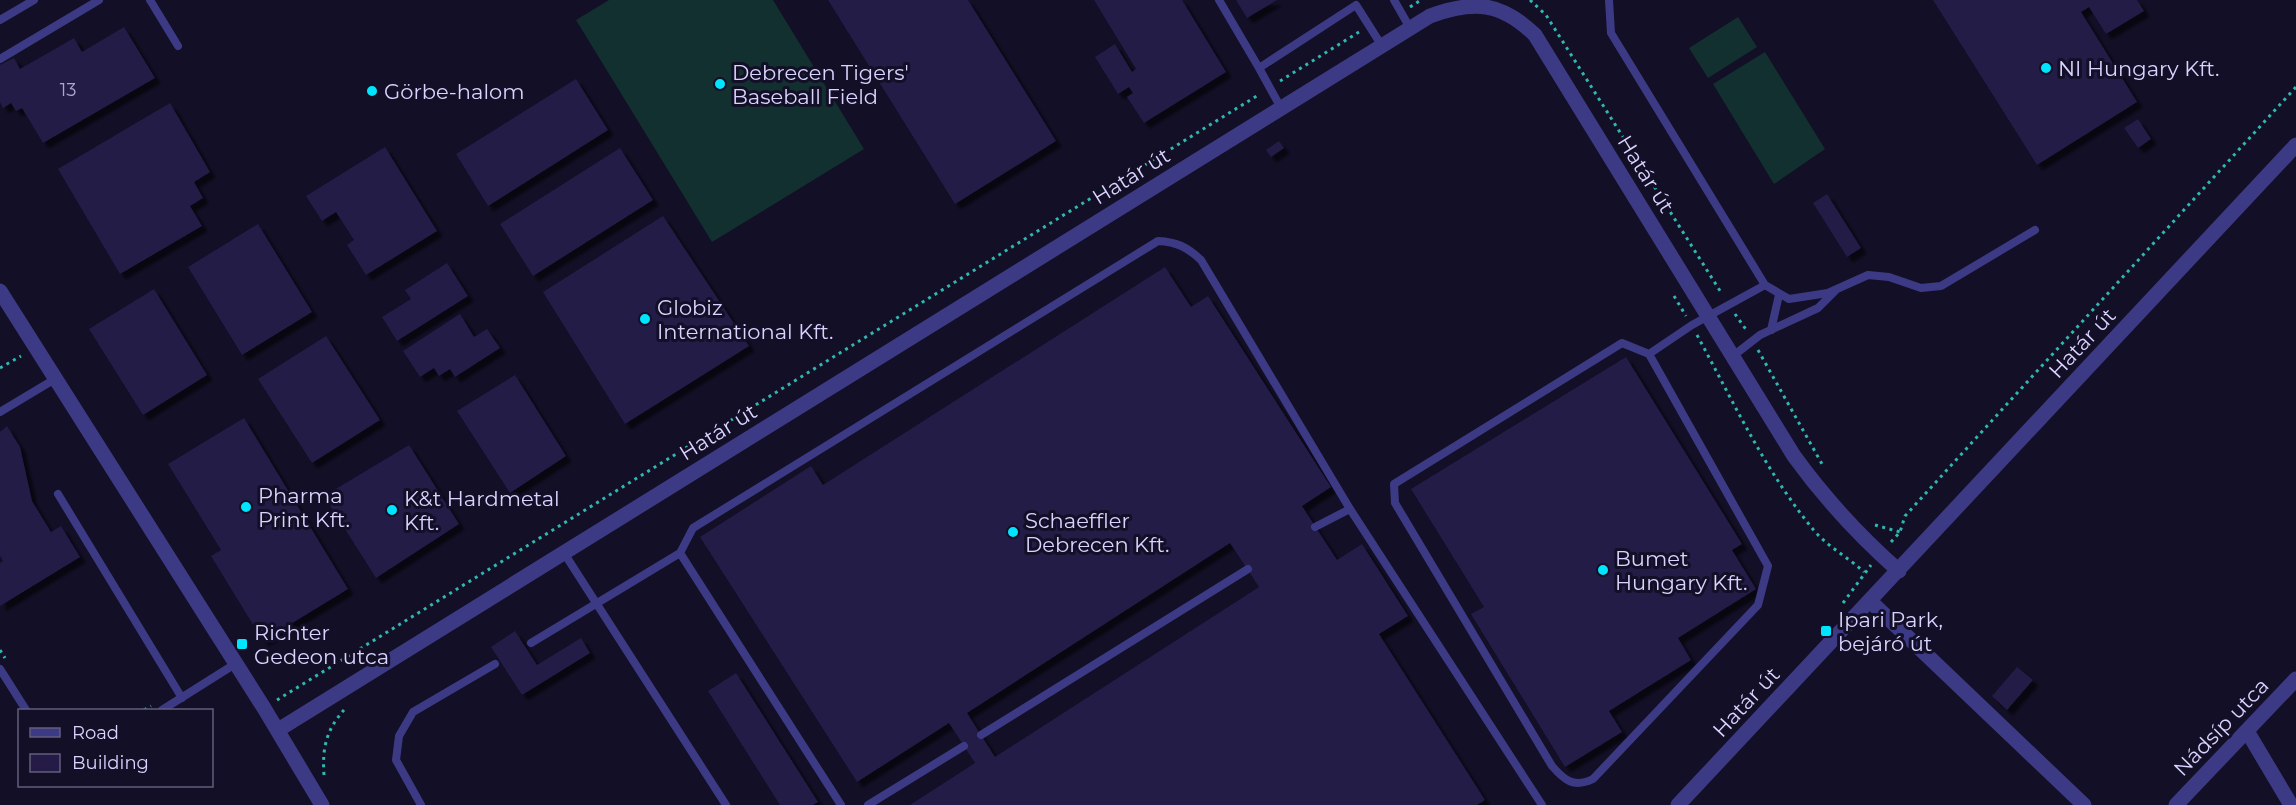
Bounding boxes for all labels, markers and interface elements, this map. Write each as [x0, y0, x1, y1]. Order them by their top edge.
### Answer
place label: NI Hungary Kft. [2058, 56, 2219, 81]
place label: Debrecen Tigers' Baseball Field [732, 60, 909, 109]
marker: NI Hungary Kft. [2039, 61, 2053, 75]
marker: Debrecen Tigers' Baseball Field [713, 77, 727, 91]
house number: 13 [60, 79, 76, 101]
place label: Görbe-halom [384, 79, 525, 104]
marker: Görbe-halom [365, 84, 379, 98]
street label: Határ út [1612, 131, 1680, 217]
street label: Határ út [1088, 142, 1174, 210]
place label: Globiz International Kft. [657, 295, 834, 344]
street label: Határ út [2043, 303, 2121, 383]
marker: Globiz International Kft. [638, 312, 652, 326]
street label: Határ út [675, 398, 761, 466]
place label: Pharma Print Kft. [258, 483, 350, 532]
place label: K&t Hardmetal Kft. [404, 486, 560, 535]
marker: Pharma Print Kft. [239, 500, 253, 514]
marker: K&t Hardmetal Kft. [385, 503, 399, 517]
place label: Schaeffler Debrecen Kft. [1025, 508, 1169, 557]
marker: Schaeffler Debrecen Kft. [1006, 525, 1020, 539]
place label: Bumet Hungary Kft. [1615, 546, 1748, 595]
marker: Bumet Hungary Kft. [1596, 563, 1610, 577]
place label: Ipari Park, bejáró út [1838, 607, 1943, 656]
place label: Richter Gedeon utca [254, 620, 389, 669]
marker: Ipari Park, bejáró út [1819, 624, 1833, 638]
marker: Richter Gedeon utca [235, 637, 249, 651]
street label: Határ út [1707, 662, 1785, 742]
street label: Nádsíp utca [2168, 673, 2274, 781]
legend [18, 709, 213, 787]
text: Road [72, 722, 119, 744]
text: Building [72, 752, 149, 774]

